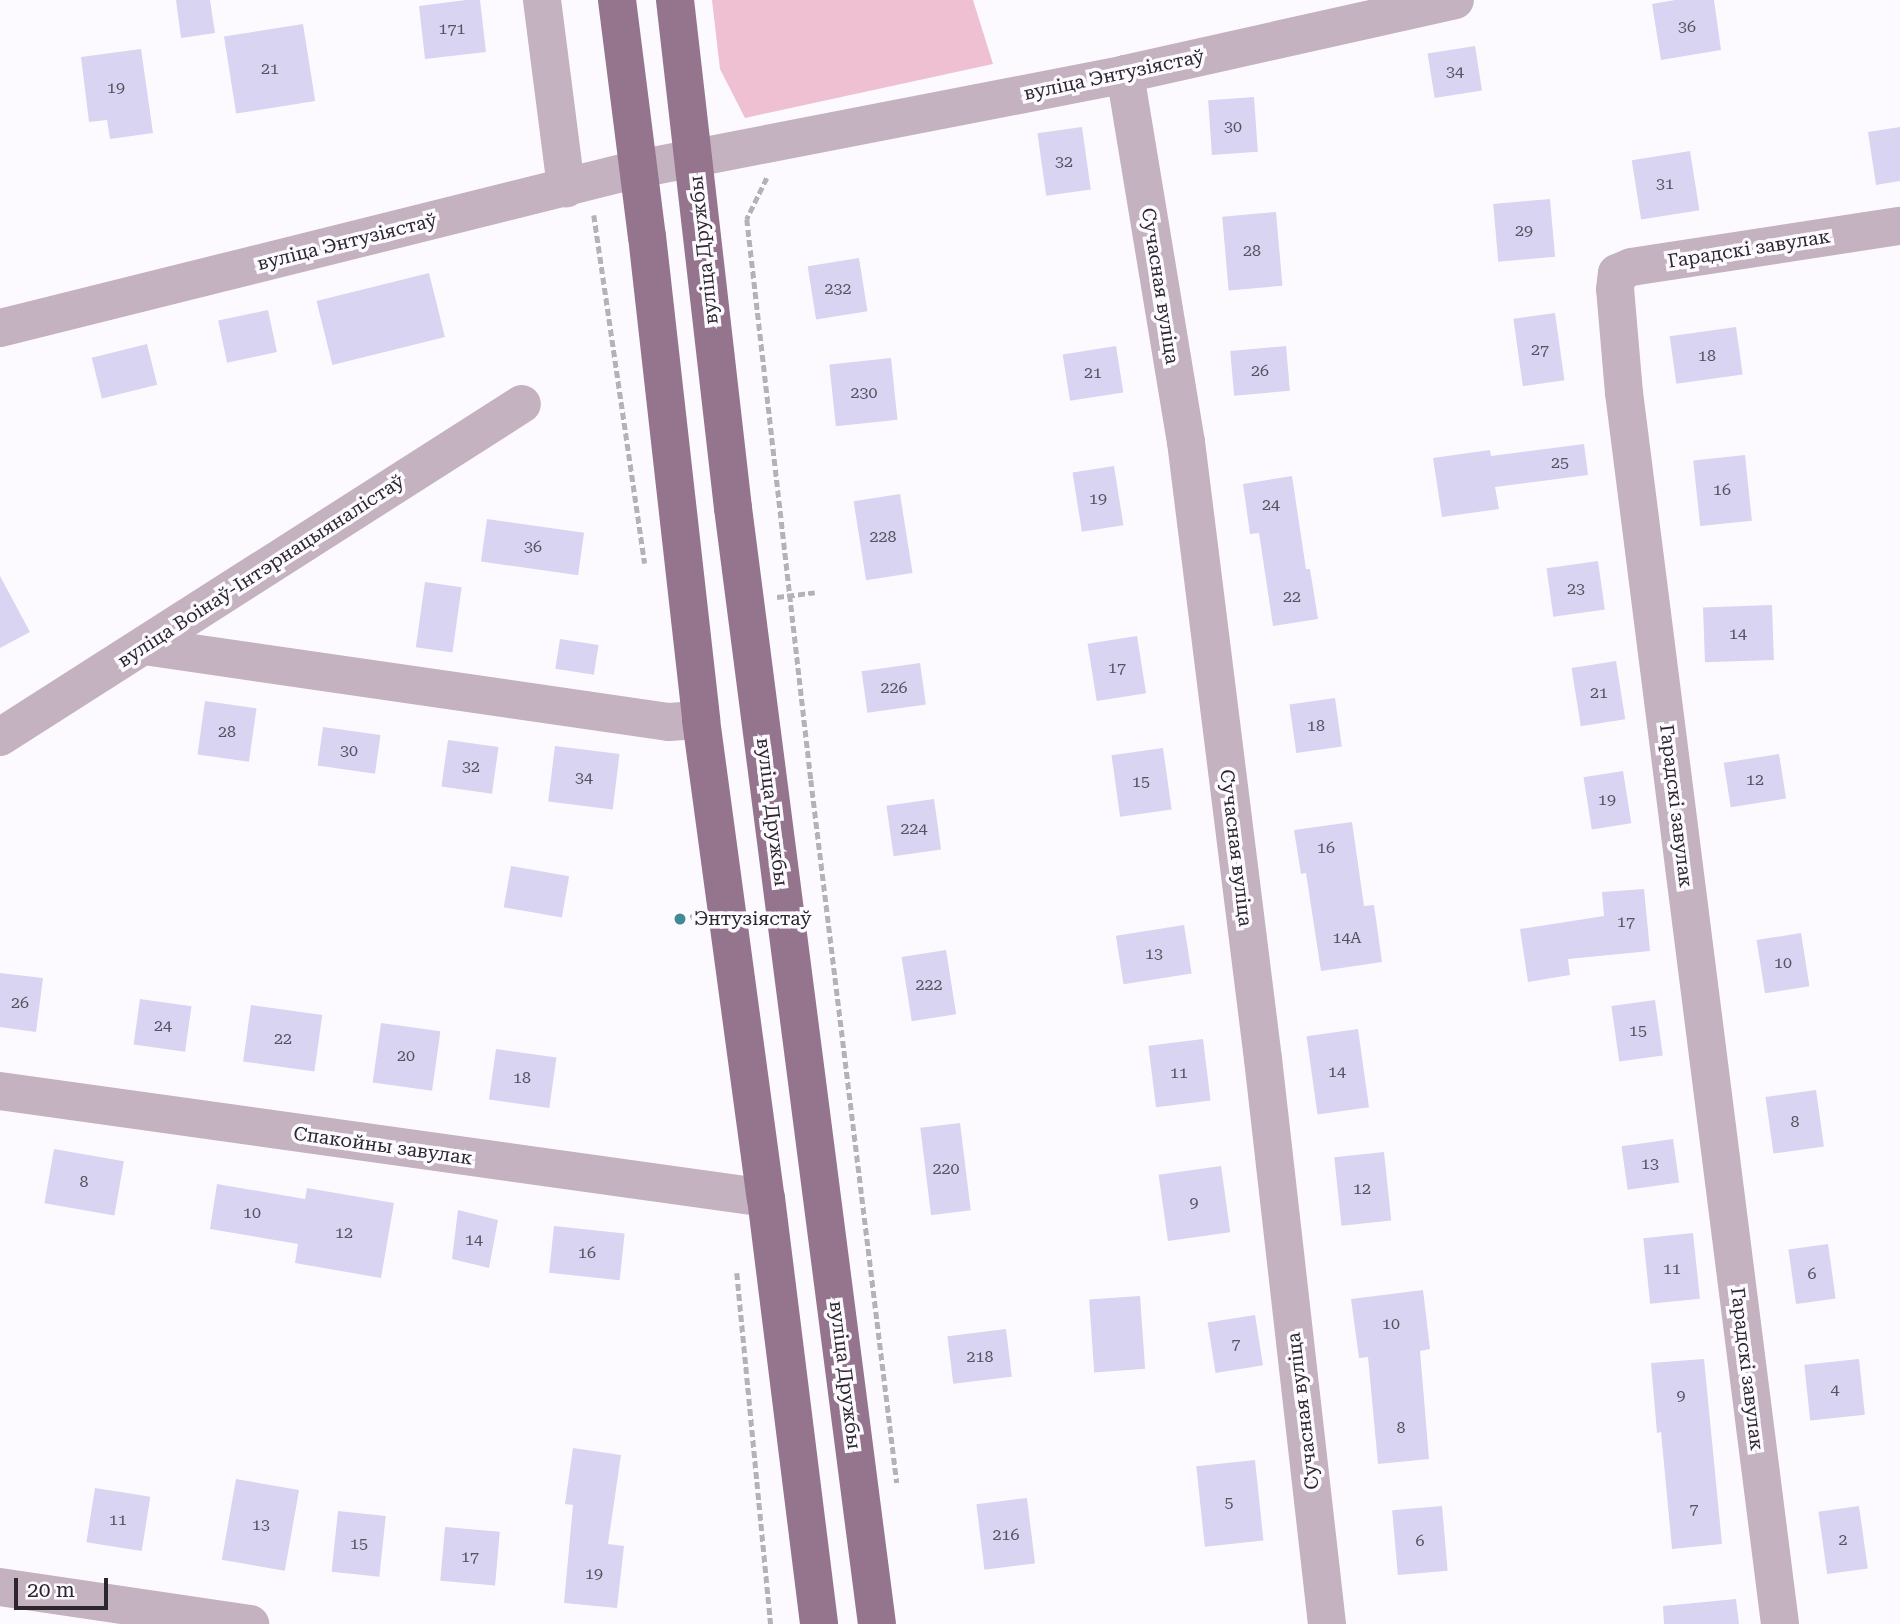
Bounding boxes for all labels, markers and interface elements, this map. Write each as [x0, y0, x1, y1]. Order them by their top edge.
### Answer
house number: 36 [1678, 17, 1696, 37]
house number: 171 [439, 19, 465, 39]
street label: вуліца Энтузіястаў [1022, 45, 1206, 105]
house number: 21 [261, 59, 279, 79]
house number: 34 [1446, 62, 1464, 82]
house number: 19 [107, 78, 125, 98]
house number: 30 [1224, 117, 1242, 137]
house number: 32 [1055, 152, 1073, 172]
house number: 31 [1656, 174, 1674, 194]
street label: вуліца Дружбы [685, 175, 723, 325]
street label: Сучасная вуліца [1136, 206, 1184, 366]
street label: вуліца Энтузіястаў [255, 209, 439, 275]
house number: 29 [1515, 221, 1533, 241]
street label: Гарадскі завулак [1666, 225, 1832, 273]
house number: 28 [1243, 241, 1261, 261]
house number: 232 [825, 279, 851, 299]
house number: 27 [1531, 340, 1549, 360]
house number: 18 [1698, 346, 1716, 366]
house number: 26 [1251, 361, 1269, 381]
house number: 21 [1084, 363, 1102, 383]
house number: 230 [851, 383, 877, 403]
house number: 25 [1551, 453, 1569, 473]
street label: вуліца Воінаў-Інтэрнацыяналістаў [113, 470, 409, 672]
house number: 16 [1713, 480, 1731, 500]
house number: 19 [1089, 489, 1107, 509]
house number: 24 [1262, 495, 1280, 515]
house number: 228 [870, 527, 896, 547]
house number: 36 [524, 537, 542, 557]
house number: 23 [1567, 579, 1585, 599]
house number: 22 [1283, 587, 1301, 607]
house number: 14 [1729, 624, 1747, 644]
house number: 17 [1108, 658, 1126, 678]
house number: 226 [881, 678, 907, 698]
house number: 21 [1590, 683, 1608, 703]
house number: 18 [1307, 716, 1325, 736]
house number: 28 [218, 722, 236, 742]
street label: Гарадскі завулак [1655, 723, 1697, 889]
street label: вуліца Дружбы [752, 736, 792, 888]
house number: 30 [340, 741, 358, 761]
house number: 32 [462, 757, 480, 777]
house number: 34 [575, 768, 593, 788]
street label: Сучасная вуліца [1215, 768, 1257, 928]
house number: 12 [1746, 770, 1764, 790]
house number: 15 [1132, 772, 1150, 792]
house number: 19 [1598, 790, 1616, 810]
house number: 224 [901, 819, 927, 839]
house number: 16 [1317, 838, 1335, 858]
place label: Энтузіястаў [694, 908, 811, 930]
marker: Энтузіястаў [672, 911, 688, 927]
house number: 17 [1617, 912, 1635, 932]
house number: 14А [1332, 928, 1362, 948]
house number: 13 [1145, 944, 1163, 964]
house number: 10 [1774, 953, 1792, 973]
house number: 222 [916, 975, 942, 995]
house number: 26 [11, 993, 29, 1013]
house number: 24 [154, 1016, 172, 1036]
house number: 15 [1629, 1021, 1647, 1041]
house number: 22 [274, 1029, 292, 1049]
house number: 20 [397, 1046, 415, 1066]
house number: 14 [1328, 1062, 1346, 1082]
house number: 11 [1170, 1063, 1188, 1083]
house number: 18 [513, 1068, 531, 1088]
house number: 8 [1791, 1112, 1799, 1132]
street label: Спакойны завулак [292, 1122, 474, 1170]
house number: 13 [1641, 1154, 1659, 1174]
house number: 220 [933, 1159, 959, 1179]
house number: 8 [80, 1172, 88, 1192]
house number: 12 [1353, 1179, 1371, 1199]
house number: 9 [1190, 1193, 1198, 1213]
house number: 10 [243, 1203, 261, 1223]
house number: 12 [335, 1223, 353, 1243]
house number: 14 [465, 1230, 483, 1250]
house number: 16 [578, 1243, 596, 1263]
house number: 11 [1663, 1259, 1681, 1279]
house number: 6 [1808, 1264, 1816, 1284]
street label: Гарадскі завулак [1726, 1286, 1768, 1452]
street label: вуліца Дружбы [825, 1299, 865, 1451]
house number: 10 [1382, 1314, 1400, 1334]
street label: Сучасная вуліца [1282, 1331, 1324, 1491]
house number: 7 [1232, 1334, 1240, 1354]
house number: 218 [967, 1347, 993, 1367]
house number: 4 [1831, 1380, 1839, 1400]
house number: 9 [1677, 1386, 1685, 1406]
house number: 8 [1397, 1418, 1405, 1438]
house number: 5 [1225, 1493, 1233, 1513]
house number: 7 [1690, 1499, 1698, 1519]
house number: 11 [109, 1510, 127, 1530]
house number: 13 [252, 1515, 270, 1535]
house number: 216 [993, 1525, 1019, 1545]
house number: 2 [1839, 1530, 1847, 1550]
house number: 6 [1416, 1531, 1424, 1551]
house number: 15 [350, 1534, 368, 1554]
house number: 17 [461, 1547, 479, 1567]
scale bar [18, 1564, 112, 1608]
house number: 19 [585, 1564, 603, 1584]
text: 20 m [27, 1578, 75, 1602]

